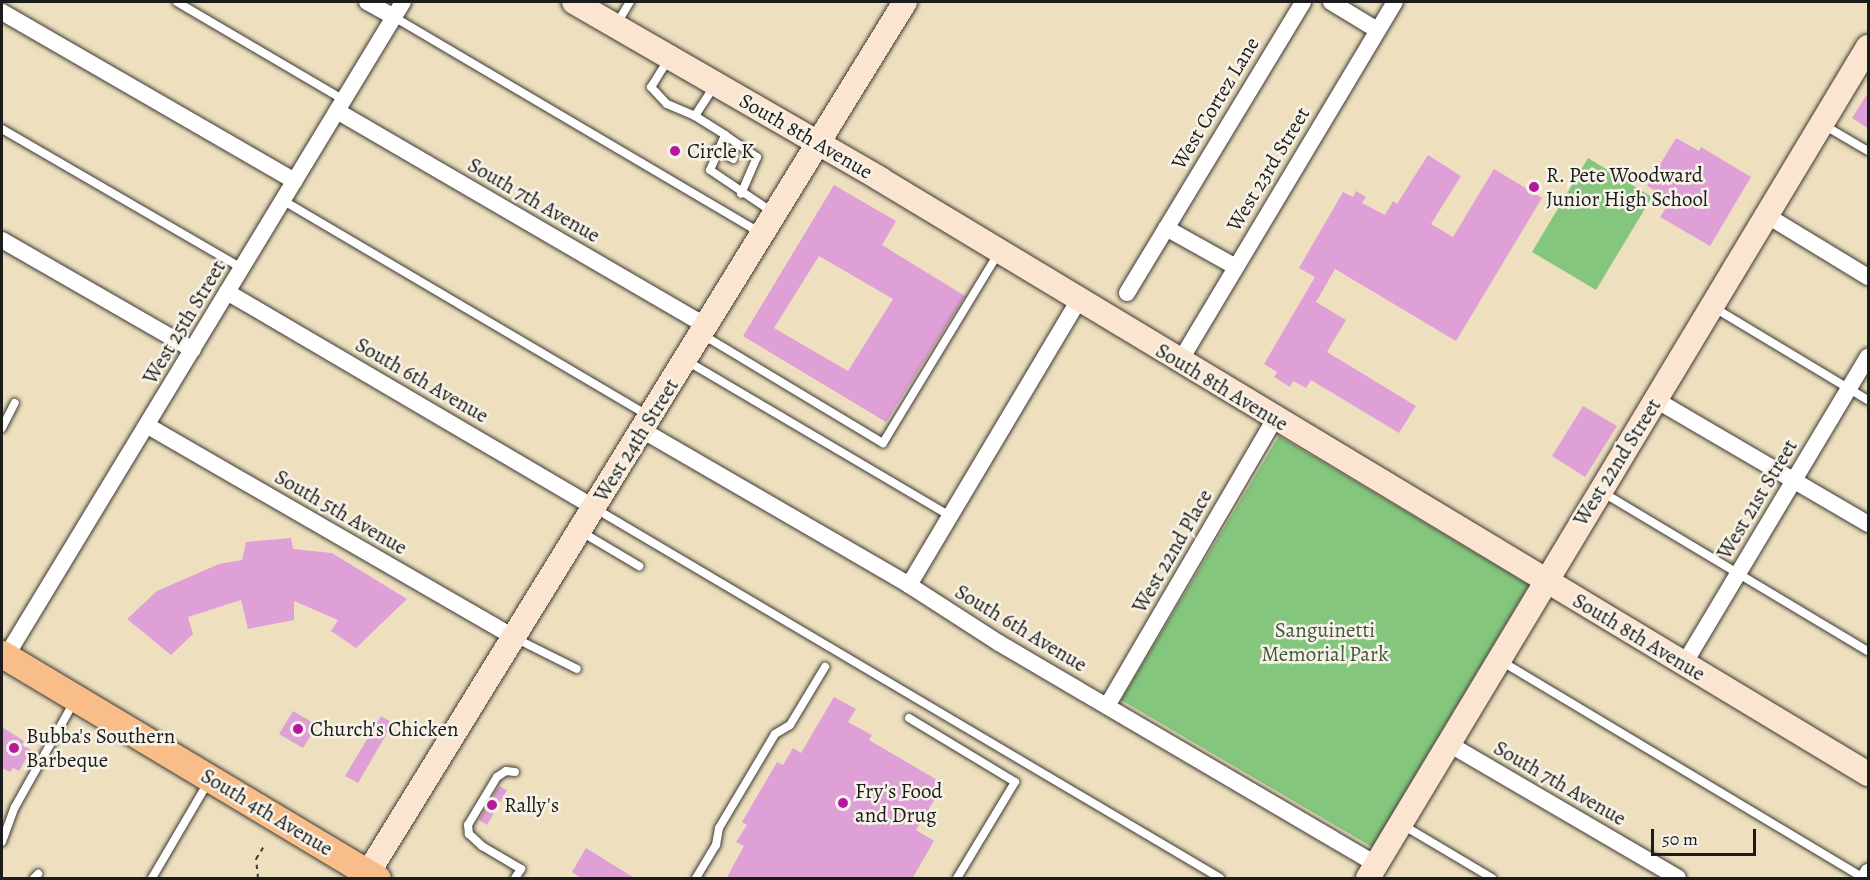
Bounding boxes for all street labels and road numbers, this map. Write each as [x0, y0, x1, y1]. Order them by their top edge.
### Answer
street label: West Cortez Lane [1166, 32, 1264, 174]
street label: South 8th Avenue [735, 88, 877, 184]
street label: West 23rd Street [1221, 102, 1315, 236]
street label: South 7th Avenue [463, 152, 605, 248]
street label: West 25th Street [137, 256, 231, 388]
street label: South 6th Avenue [351, 332, 493, 428]
street label: South 8th Avenue [1151, 338, 1293, 436]
street label: West 24th Street [588, 374, 684, 506]
street label: West 22nd Street [1568, 394, 1666, 530]
street label: West 21st Street [1711, 435, 1803, 563]
street label: South 5th Avenue [270, 464, 412, 560]
street label: West 22nd Place [1127, 485, 1217, 617]
street label: South 6th Avenue [950, 579, 1092, 677]
street label: South 8th Avenue [1568, 588, 1710, 686]
street label: South 7th Avenue [1489, 735, 1631, 831]
street label: South 4th Avenue [197, 763, 337, 861]

